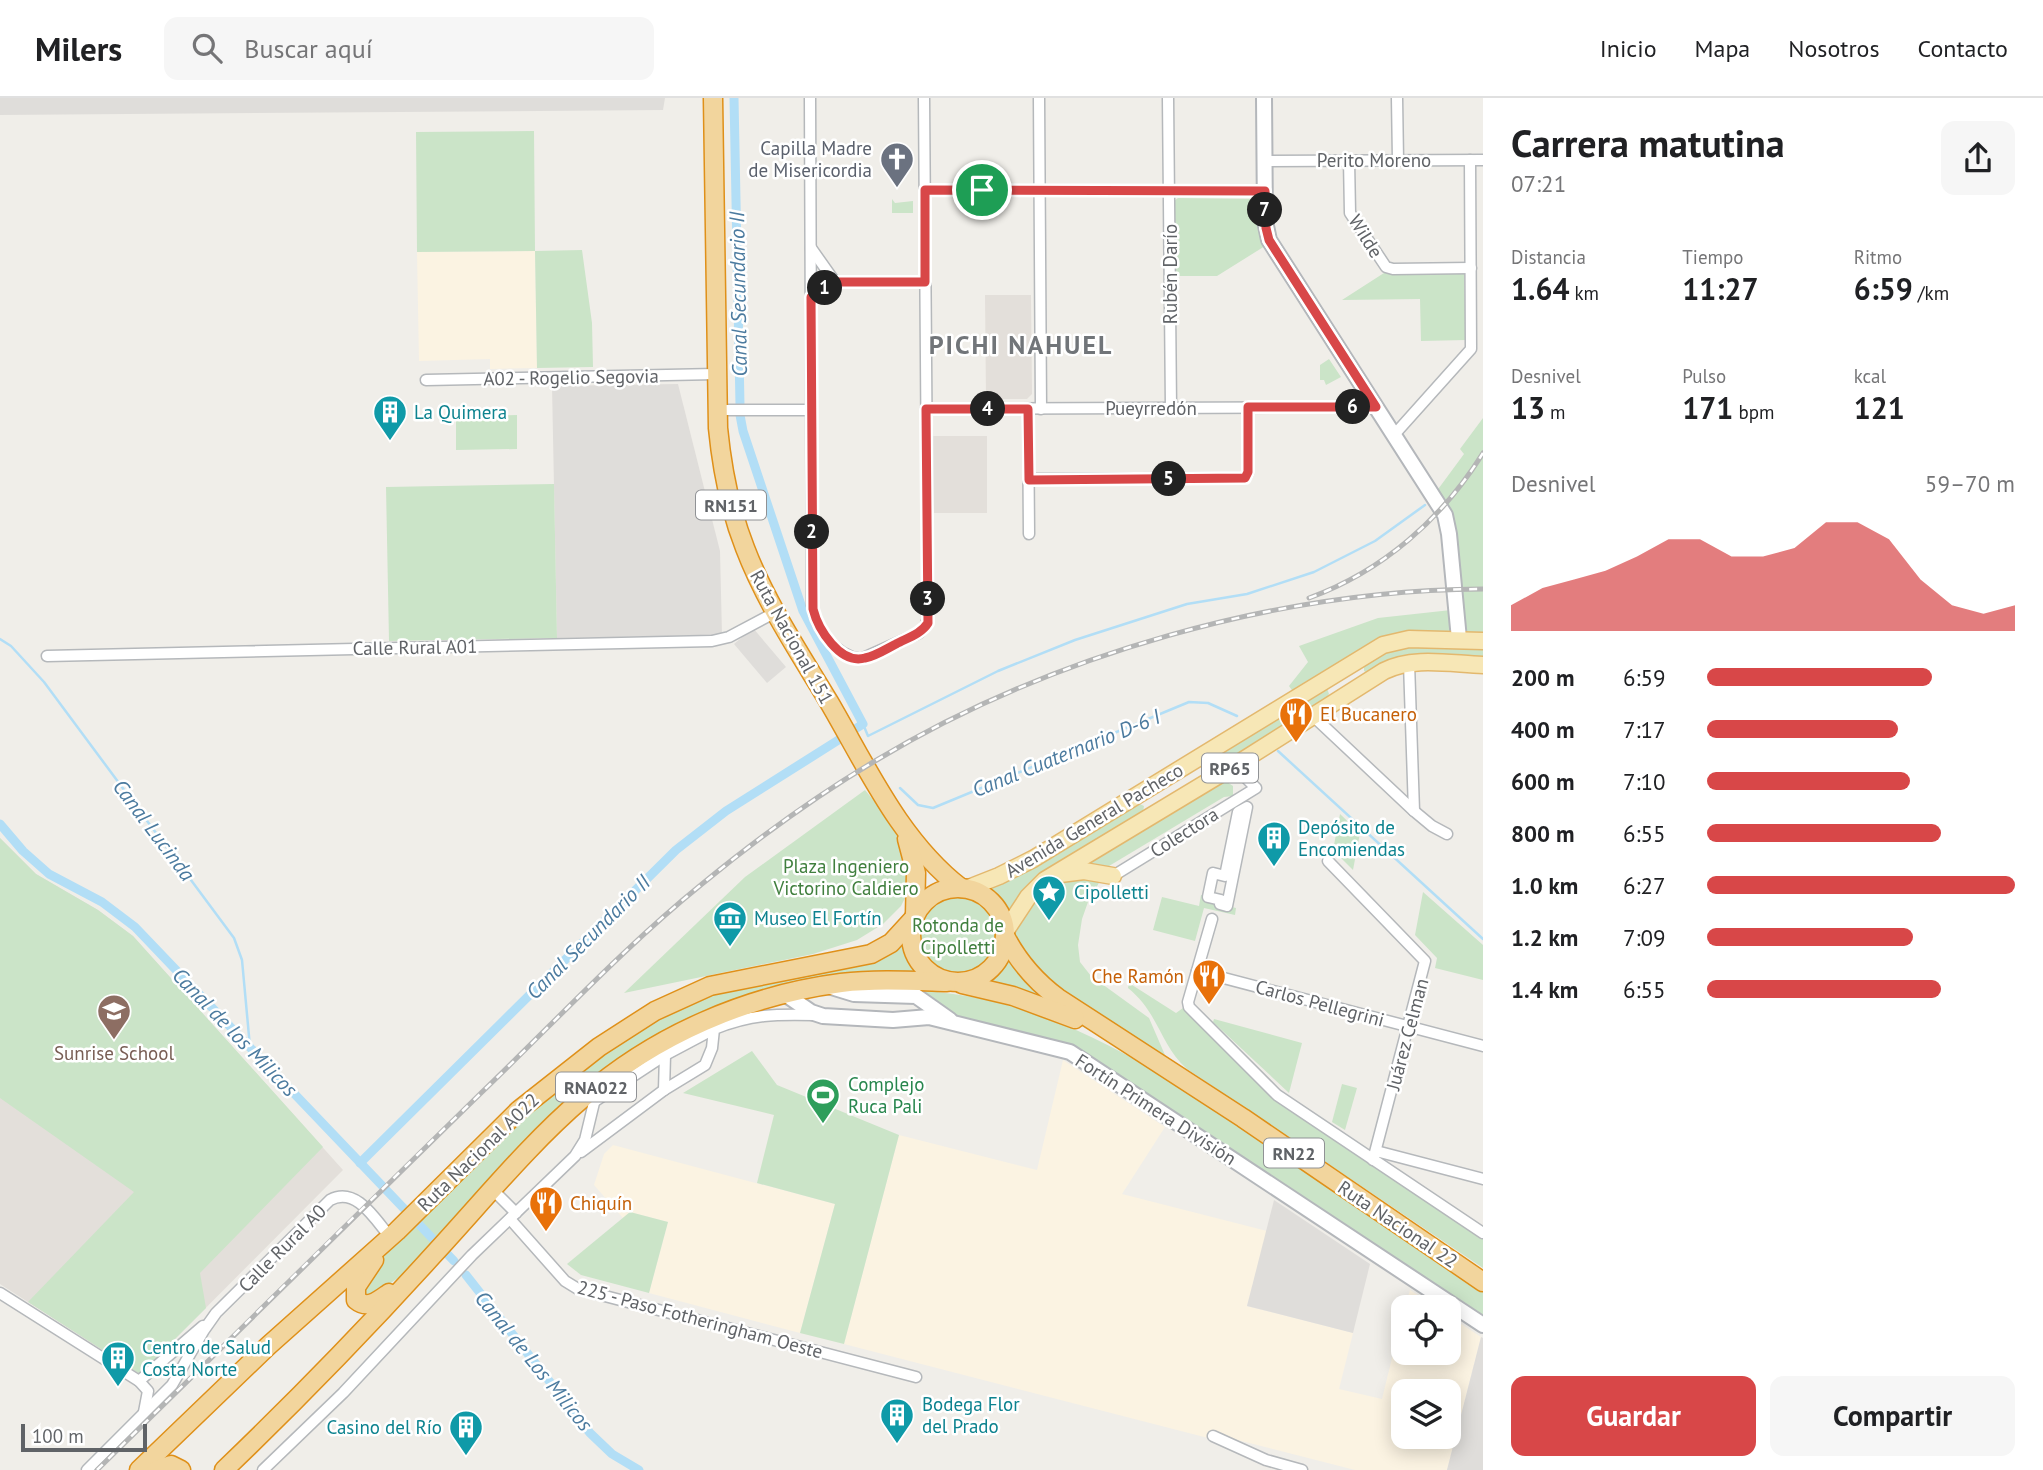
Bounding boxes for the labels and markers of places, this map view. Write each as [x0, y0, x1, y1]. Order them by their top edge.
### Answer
place label: Capilla Madre de Misericordia [748, 136, 872, 182]
church icon: Capilla Madre de Misericordia [878, 140, 916, 189]
pin [952, 160, 1012, 220]
pin: 7 [1248, 192, 1282, 228]
pin: 1 [808, 270, 842, 306]
pin: 6 [1336, 390, 1370, 424]
pin: 4 [970, 392, 1006, 426]
building icon: La Quimera [371, 393, 409, 442]
place label: La Quimera [414, 400, 507, 424]
pin: 5 [1152, 462, 1186, 496]
pin: 2 [794, 514, 830, 550]
pin: 3 [911, 582, 946, 616]
restaurant icon: El Bucanero [1277, 695, 1315, 744]
place label: El Bucanero [1320, 702, 1417, 726]
place label: Depósito de Encomiendas [1298, 815, 1405, 861]
building icon: Depósito de Encomiendas [1255, 819, 1293, 868]
place icon: Cipolletti [1030, 873, 1068, 922]
place label: Cipolletti [1074, 880, 1149, 904]
museum icon: Museo El Fortín [711, 899, 749, 948]
place label: Museo El Fortín [754, 906, 882, 930]
restaurant icon: Che Ramón [1190, 957, 1228, 1006]
place label: Che Ramón [1091, 964, 1184, 988]
school or university icon: Sunrise School [95, 992, 133, 1041]
place label: Sunrise School [54, 1041, 174, 1065]
place label: Complejo Ruca Pali [848, 1072, 925, 1118]
sports icon: Complejo Ruca Pali [804, 1076, 842, 1125]
restaurant icon: Chiquín [527, 1184, 565, 1233]
place label: Chiquín [570, 1191, 632, 1215]
place label: Centro de Salud Costa Norte [142, 1335, 271, 1381]
building icon: Centro de Salud Costa Norte [99, 1339, 137, 1388]
place label: Bodega Flor del Prado [922, 1392, 1020, 1438]
building icon: Bodega Flor del Prado [878, 1396, 916, 1445]
building icon: Casino del Río [447, 1408, 485, 1457]
place label: Casino del Río [326, 1415, 442, 1439]

